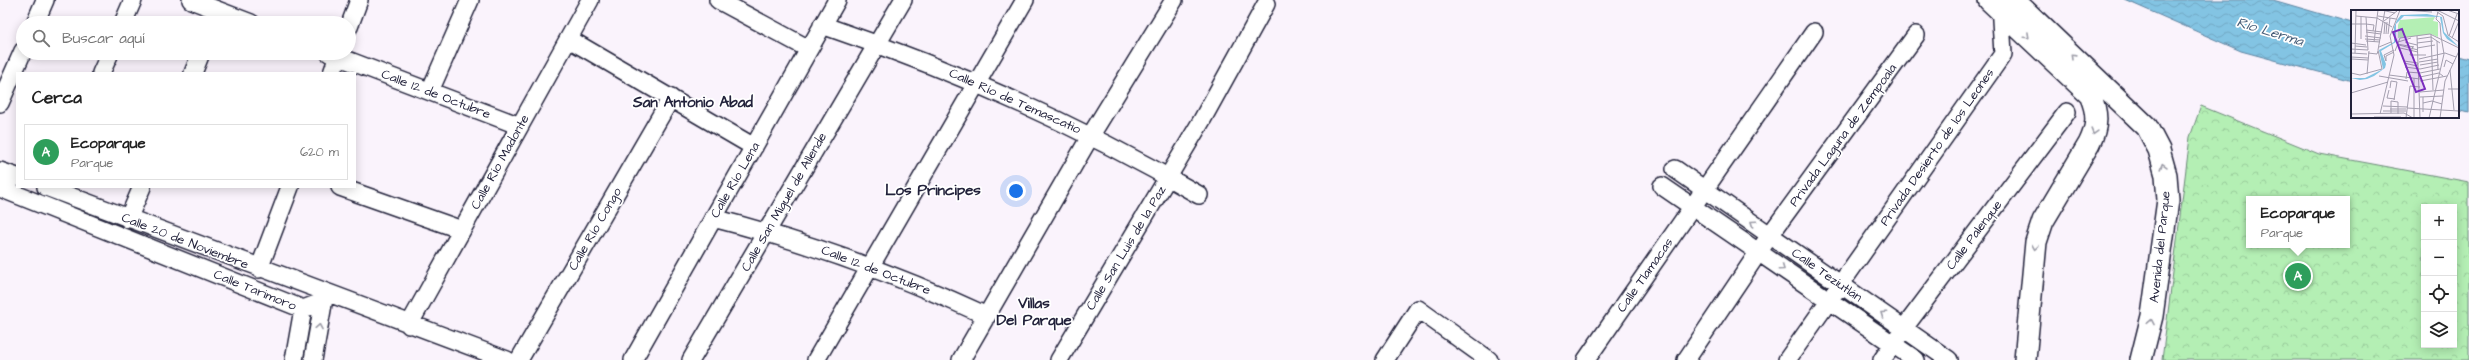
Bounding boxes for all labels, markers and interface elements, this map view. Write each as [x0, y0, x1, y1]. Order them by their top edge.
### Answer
inset map [2351, 10, 2459, 118]
water label: Río Lerma [2234, 12, 2307, 52]
search box [16, 16, 356, 60]
icon: search [30, 27, 52, 49]
text: Buscar aquí [62, 28, 144, 49]
one-way arrow [2023, 31, 2030, 38]
one-way arrow [2070, 54, 2078, 61]
street label: Privada Laguna de Zempoala [1785, 60, 1902, 211]
street label: Calle Río de Temascatio [946, 64, 1084, 138]
street label: Privada Desierto de los Leones [1876, 64, 1999, 229]
street label: Calle 12 de Octubre [379, 65, 493, 123]
text: Cerca [32, 86, 82, 110]
district label: San Antonio Abad [632, 92, 753, 113]
street label: Calle Río Madonte [466, 111, 534, 213]
street label: Calle San Miguel de Allende [737, 129, 832, 275]
one-way arrow [2090, 129, 2099, 136]
text: Ecoparque [71, 133, 146, 154]
street label: Calle Río Lena [706, 138, 764, 221]
text: A [42, 143, 50, 161]
text: 620 m [300, 143, 339, 161]
text: Parque [71, 154, 113, 172]
one-way arrow [2160, 163, 2168, 169]
district label: Los Principes [885, 180, 981, 201]
your location [1006, 181, 1026, 201]
street label: Calle San Luis de la Paz [1082, 182, 1171, 314]
street label: Calle Río Congo [564, 184, 627, 274]
street label: Avenida del Parque [2145, 190, 2175, 304]
street label: Calle Palenque [1942, 196, 2006, 274]
popup [2246, 196, 2350, 248]
text: Ecoparque [2261, 203, 2335, 224]
map controls [2421, 204, 2457, 348]
button: + [2421, 204, 2457, 240]
street label: Calle 20 de Noviembre [119, 208, 251, 274]
one-way arrow [1750, 220, 1757, 228]
text: Parque [2261, 224, 2303, 242]
street label: Calle Tlamacas [1613, 234, 1678, 316]
button: − [2421, 240, 2457, 276]
street label: Calle 12 de Octubre [819, 241, 933, 299]
street label: Calle Teziutlán [1788, 244, 1866, 306]
one-way arrow [2032, 244, 2040, 250]
pin: A [2285, 261, 2311, 291]
one-way arrow [1778, 263, 1785, 270]
street label: Calle Tarimoro [211, 265, 300, 315]
button: locate [2421, 276, 2457, 312]
district label: Villas Del Parque [996, 293, 1072, 331]
one-way arrow [1880, 312, 1887, 319]
button: layers [2421, 312, 2457, 348]
one-way arrow [2146, 319, 2155, 325]
one-way arrow [314, 324, 323, 330]

